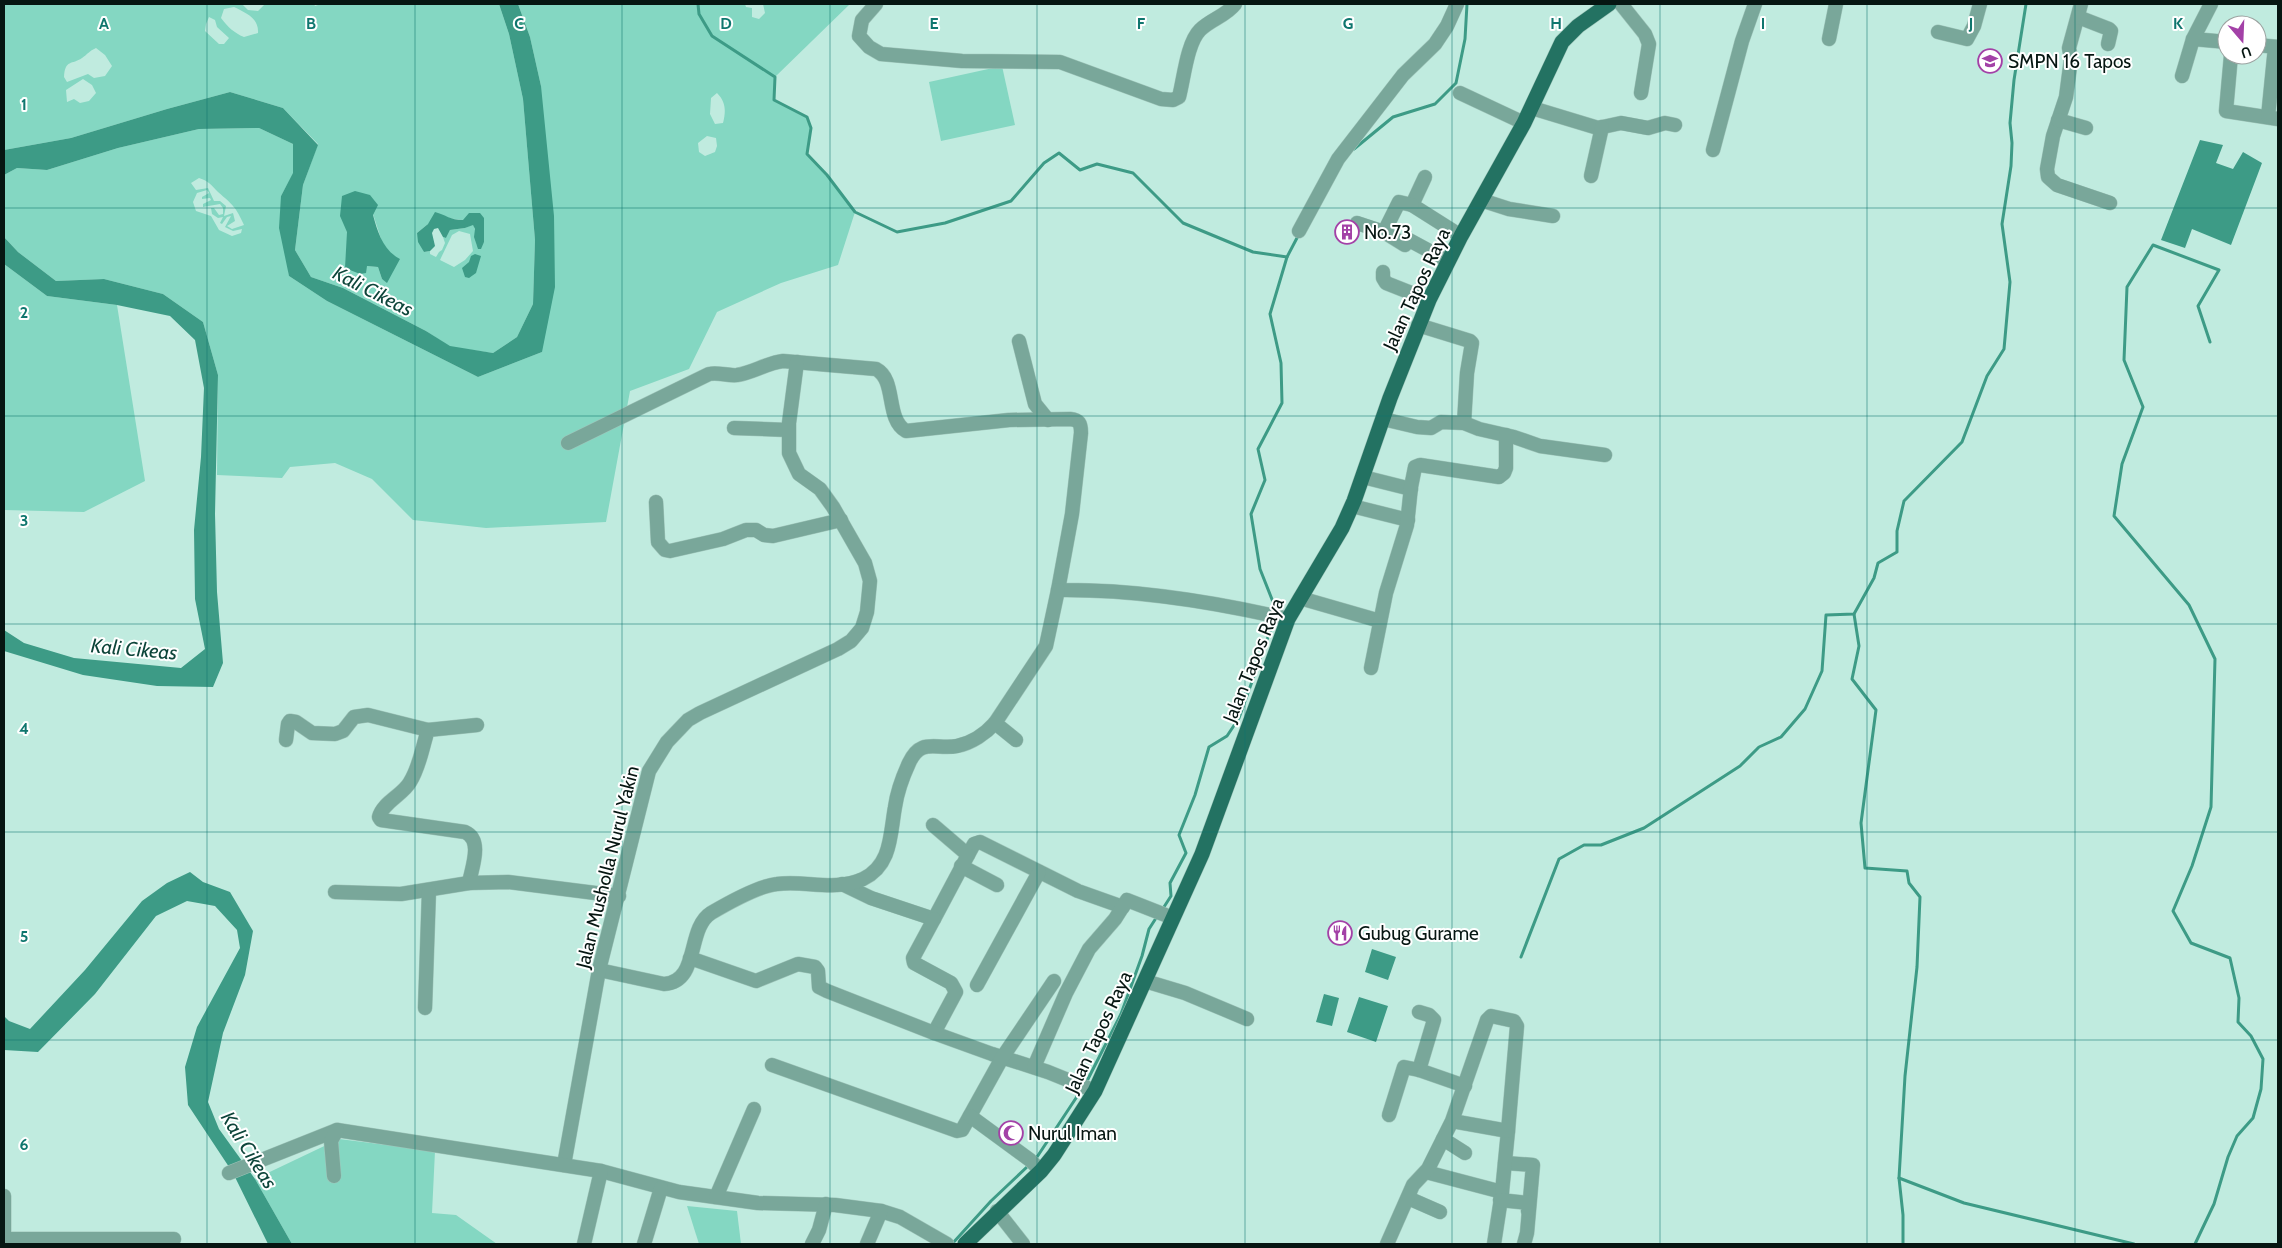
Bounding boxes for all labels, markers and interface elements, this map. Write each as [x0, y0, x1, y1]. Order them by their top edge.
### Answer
text: A [99, 14, 109, 33]
text: B [306, 14, 316, 33]
text: C [514, 14, 524, 33]
text: D [720, 14, 732, 33]
text: E [929, 14, 939, 33]
text: F [1137, 14, 1146, 33]
text: G [1343, 14, 1353, 33]
text: H [1550, 14, 1562, 33]
text: I [1761, 14, 1765, 33]
text: J [1968, 14, 1973, 33]
text: K [2173, 14, 2183, 33]
north arrow [2217, 15, 2267, 65]
text: U [2239, 42, 2254, 62]
school or university icon: SMPN 16 Tapos [1977, 48, 2003, 74]
place label: SMPN 16 Tapos [2008, 50, 2131, 73]
text: 1 [21, 95, 27, 114]
building icon: No.73 [1334, 219, 1360, 245]
place label: No.73 [1364, 221, 1411, 244]
street label: Jalan Tapos Raya [1378, 224, 1455, 355]
water label: Kali Cikeas [329, 261, 417, 321]
text: 2 [20, 303, 28, 322]
text: 3 [20, 511, 28, 530]
street label: Jalan Tapos Raya [1218, 595, 1289, 727]
water label: Kali Cikeas [90, 633, 178, 665]
text: 4 [19, 719, 29, 738]
street label: Jalan Musholla Nurul Yakin [571, 763, 644, 972]
restaurant icon: Gubug Gurame [1327, 920, 1353, 946]
place label: Gubug Gurame [1358, 922, 1479, 945]
text: 5 [20, 927, 28, 946]
street label: Jalan Tapos Raya [1060, 967, 1137, 1098]
water label: Kali Cikeas [216, 1107, 282, 1193]
mosque icon: Nurul Iman [998, 1120, 1024, 1146]
place label: Nurul Iman [1028, 1122, 1117, 1145]
text: 6 [20, 1135, 29, 1154]

